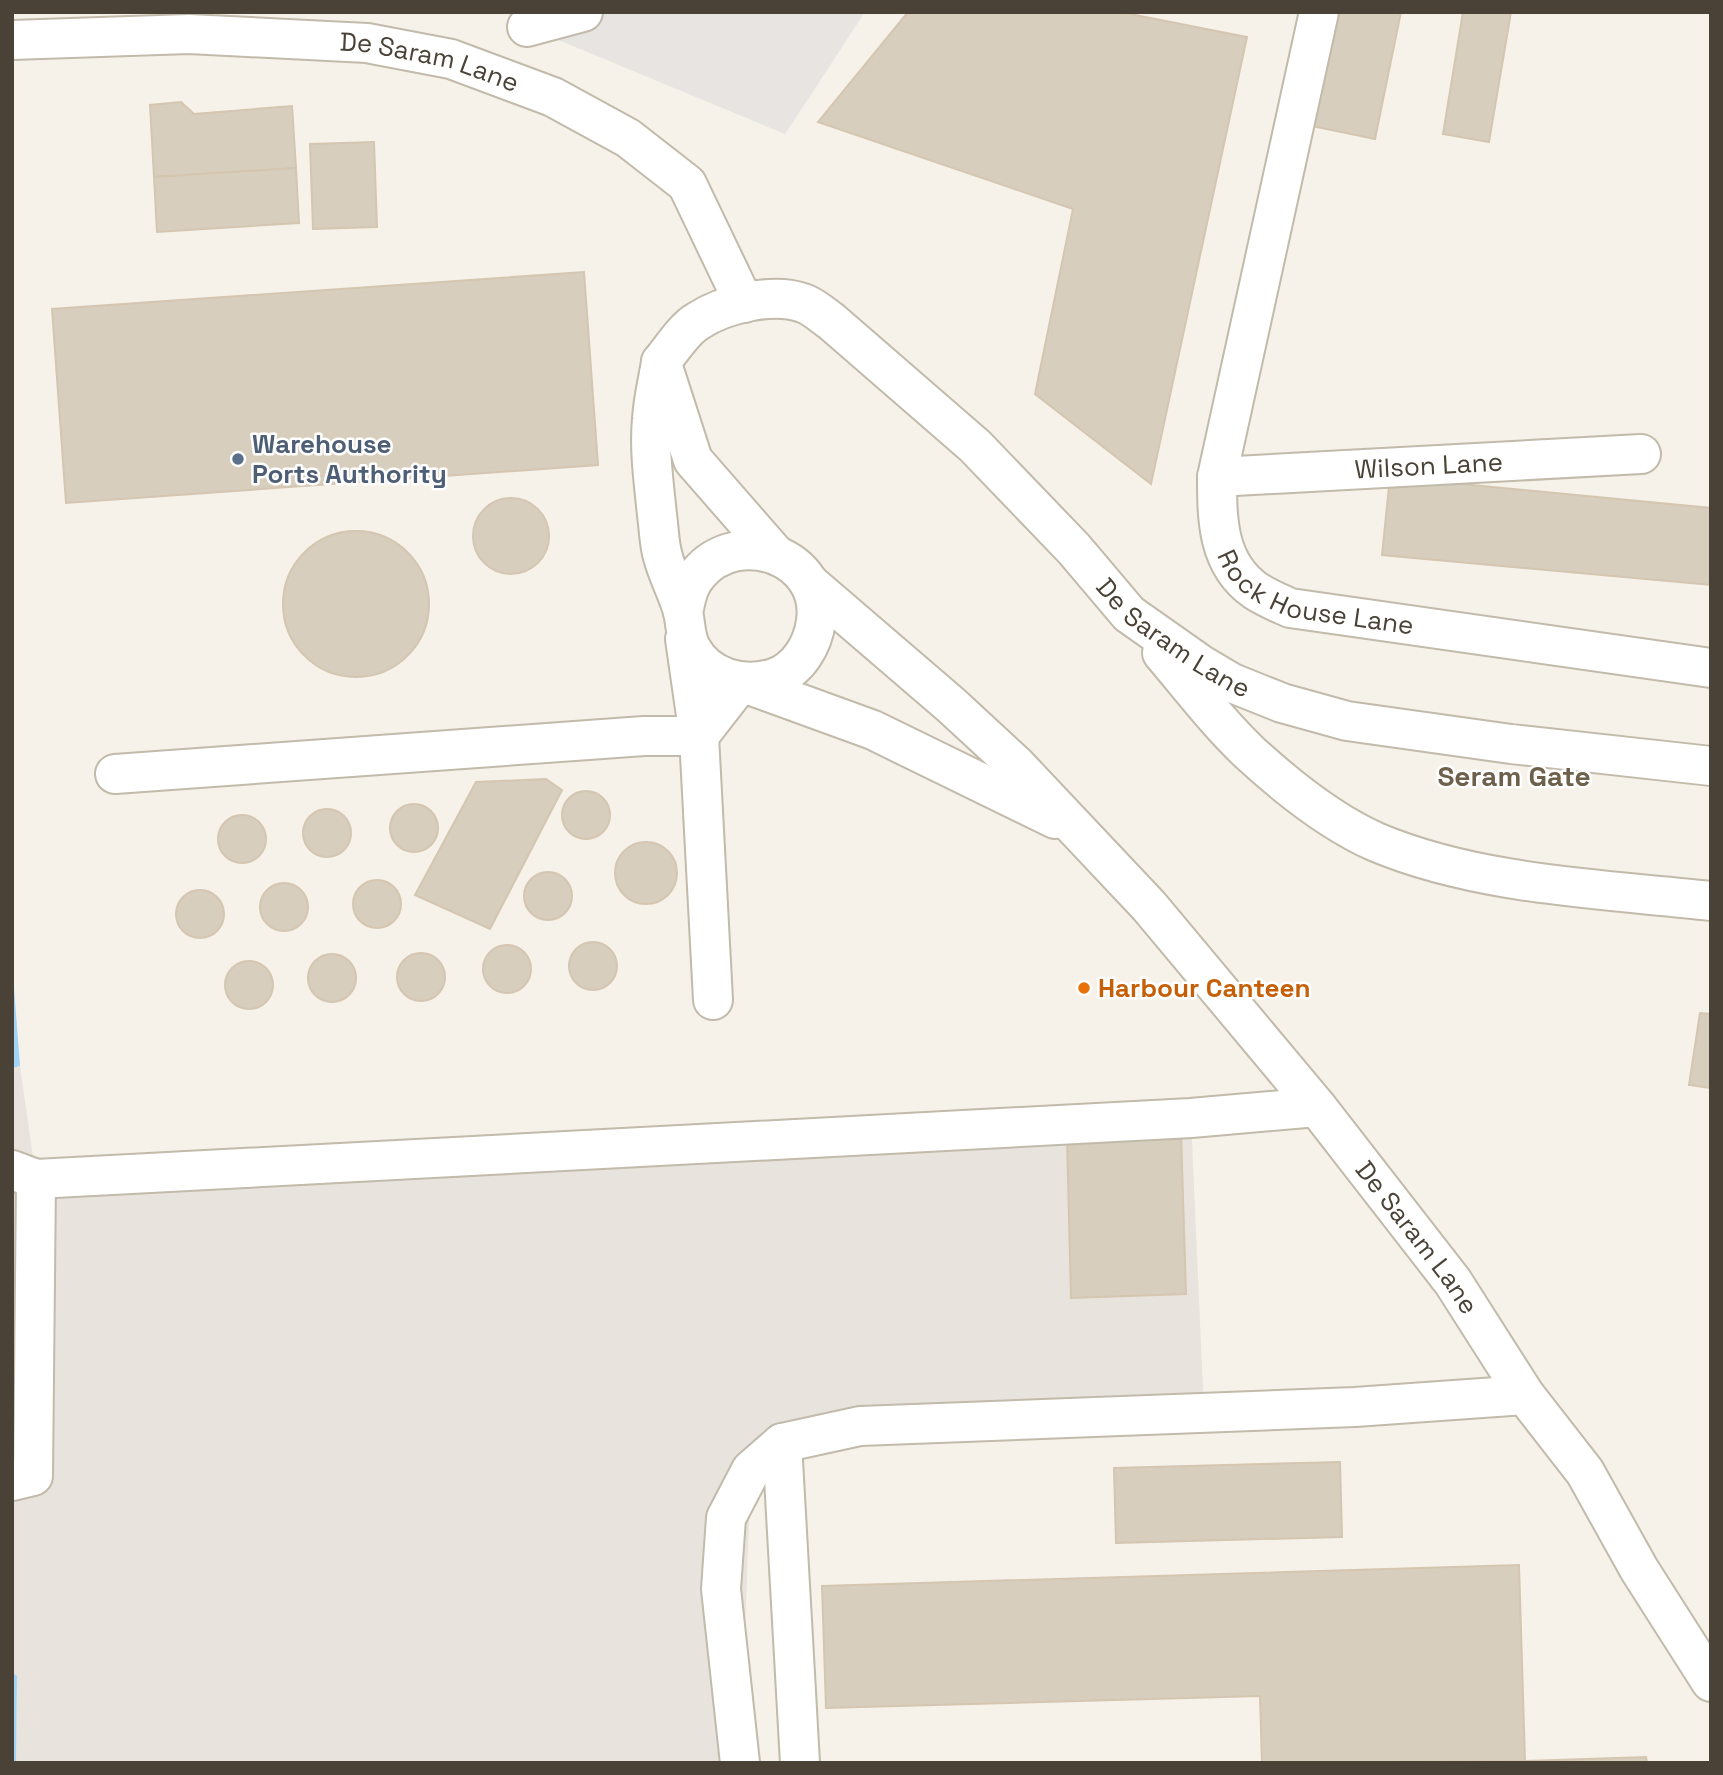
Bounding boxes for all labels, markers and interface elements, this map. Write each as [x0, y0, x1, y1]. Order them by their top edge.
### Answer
street label: De Saram Lane [339, 25, 524, 100]
place label: Warehouse Ports Authority [252, 427, 447, 491]
street label: Wilson Lane [1354, 445, 1504, 487]
marker: Warehouse Ports Authority [230, 451, 246, 467]
street label: Rock House Lane [1210, 544, 1416, 642]
street label: De Saram Lane [1089, 571, 1255, 705]
district label: Seram Gate [1437, 758, 1591, 794]
place label: Harbour Canteen [1098, 971, 1311, 1005]
marker: Harbour Canteen [1076, 980, 1092, 996]
street label: De Saram Lane [1348, 1154, 1486, 1321]

